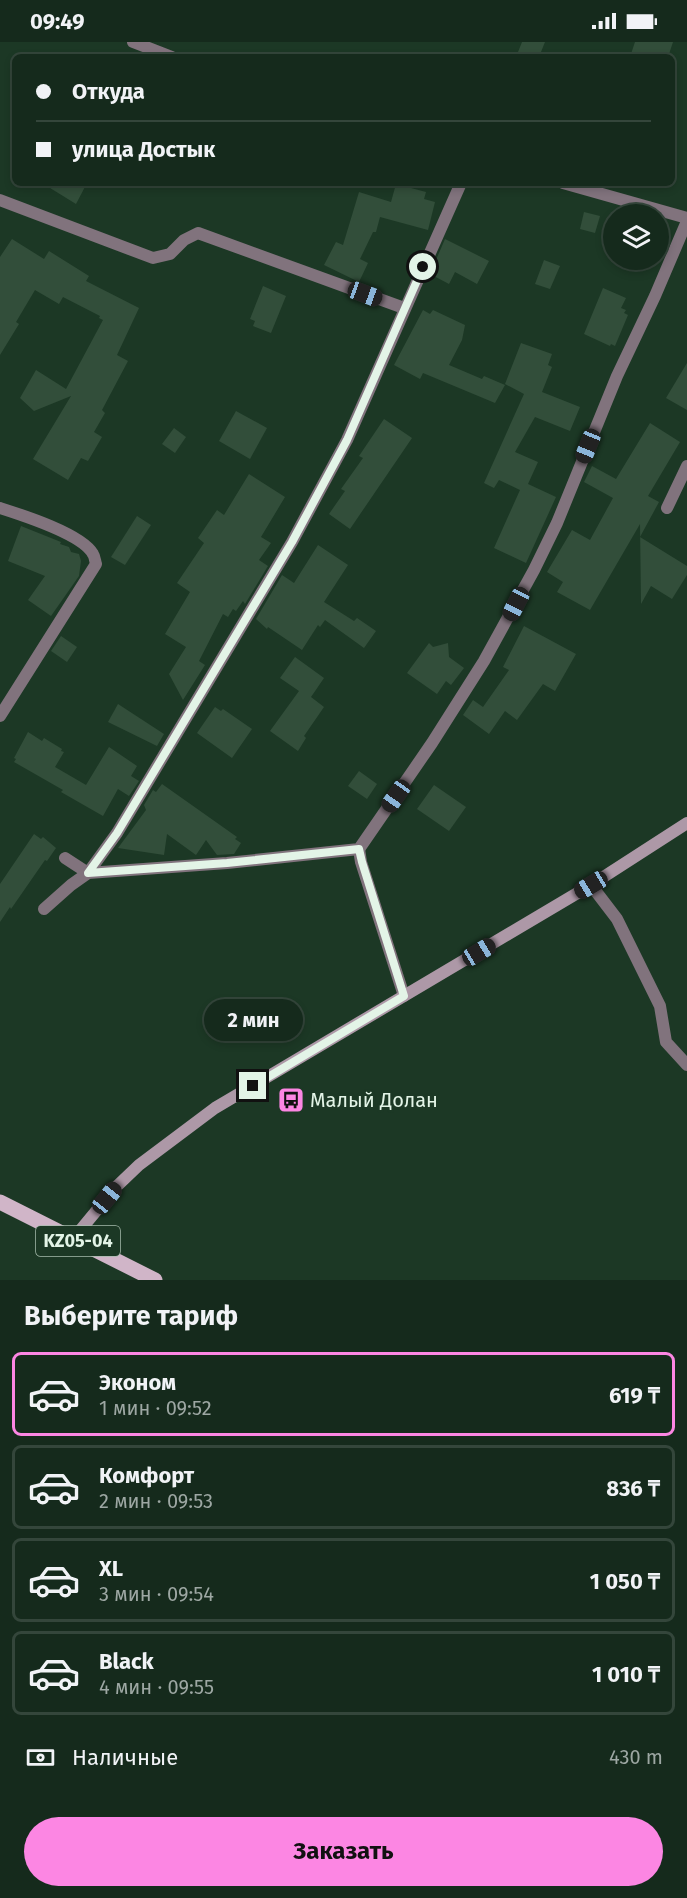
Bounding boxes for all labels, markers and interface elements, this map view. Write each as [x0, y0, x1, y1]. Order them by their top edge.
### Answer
text: 09:49 [30, 8, 84, 35]
text: Откуда [72, 78, 145, 105]
text: улица Достык [72, 136, 215, 163]
map controls [603, 204, 669, 270]
button: layers [603, 204, 669, 270]
route start [409, 253, 436, 280]
car [345, 279, 385, 309]
car [573, 426, 603, 466]
car [500, 584, 532, 624]
car [378, 776, 414, 816]
car [571, 868, 611, 902]
car [459, 935, 499, 969]
callout: 2 мин [204, 999, 302, 1041]
text: 2 мин [227, 1008, 280, 1032]
route end [239, 1072, 266, 1099]
bus stop icon: Малый Долан [276, 1085, 306, 1115]
place label: Малый Долан [310, 1088, 438, 1112]
car [89, 1178, 125, 1218]
road number: KZ05-04 [36, 1226, 120, 1256]
text: Выберите тариф [24, 1300, 238, 1332]
icon: car [27, 1367, 81, 1421]
text: Эконом [99, 1369, 176, 1396]
text: 619 ₸ [609, 1382, 660, 1409]
text: 1 мин · 09:52 [99, 1396, 212, 1420]
icon: car [27, 1460, 81, 1514]
text: Комфорт [99, 1462, 194, 1489]
text: 836 ₸ [606, 1475, 660, 1502]
text: 2 мин · 09:53 [99, 1489, 213, 1513]
icon: car [27, 1553, 81, 1607]
text: XL [99, 1555, 123, 1582]
text: 1 050 ₸ [590, 1568, 660, 1595]
text: 3 мин · 09:54 [99, 1582, 214, 1606]
icon: car [27, 1646, 81, 1700]
text: Black [99, 1648, 154, 1675]
text: 1 010 ₸ [592, 1661, 660, 1688]
text: 4 мин · 09:55 [99, 1675, 214, 1699]
icon: cash [24, 1741, 57, 1774]
text: Наличные [72, 1744, 178, 1771]
text: 430 m [609, 1745, 663, 1769]
button: Заказать [24, 1817, 663, 1886]

